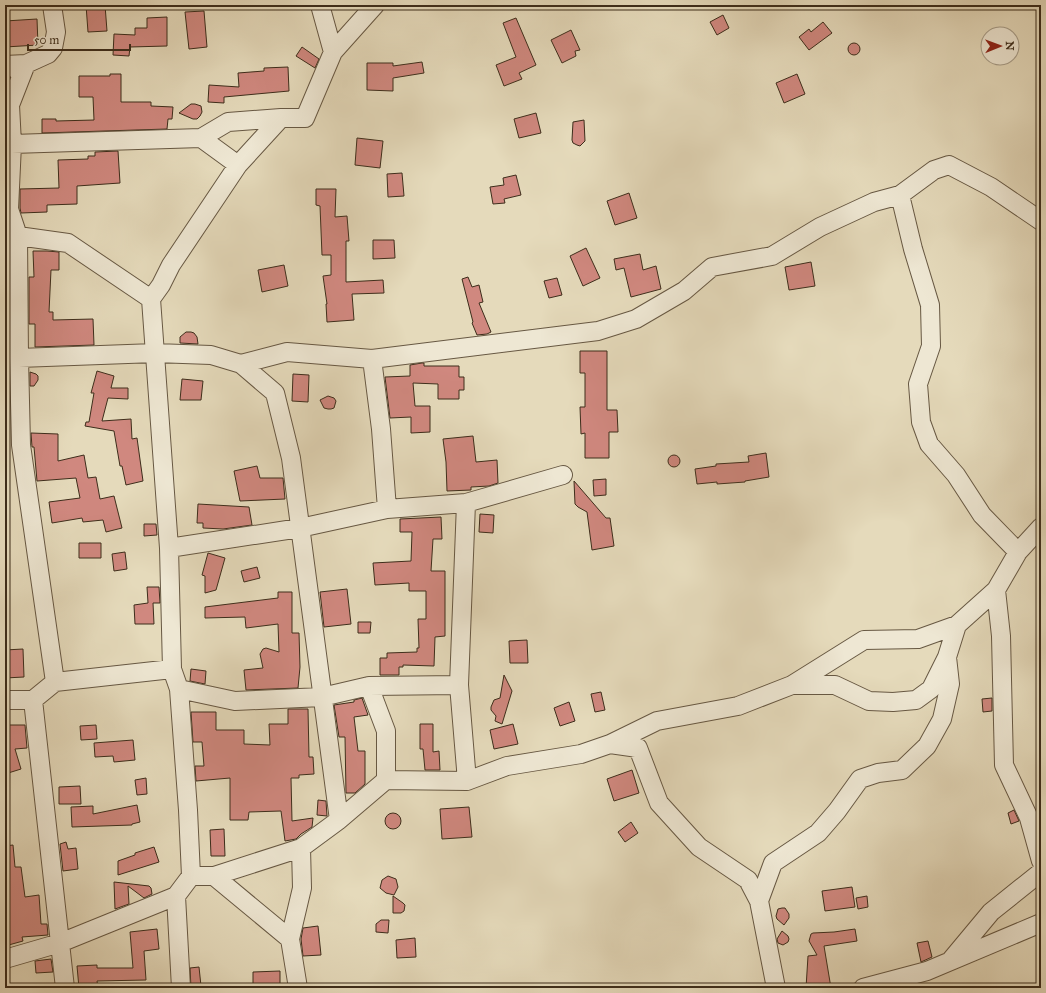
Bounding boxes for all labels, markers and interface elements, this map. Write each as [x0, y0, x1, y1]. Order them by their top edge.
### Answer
scale bar [28, 26, 130, 52]
north arrow [980, 26, 1020, 66]
text: 50 m [34, 33, 59, 47]
text: N [1003, 41, 1016, 51]

